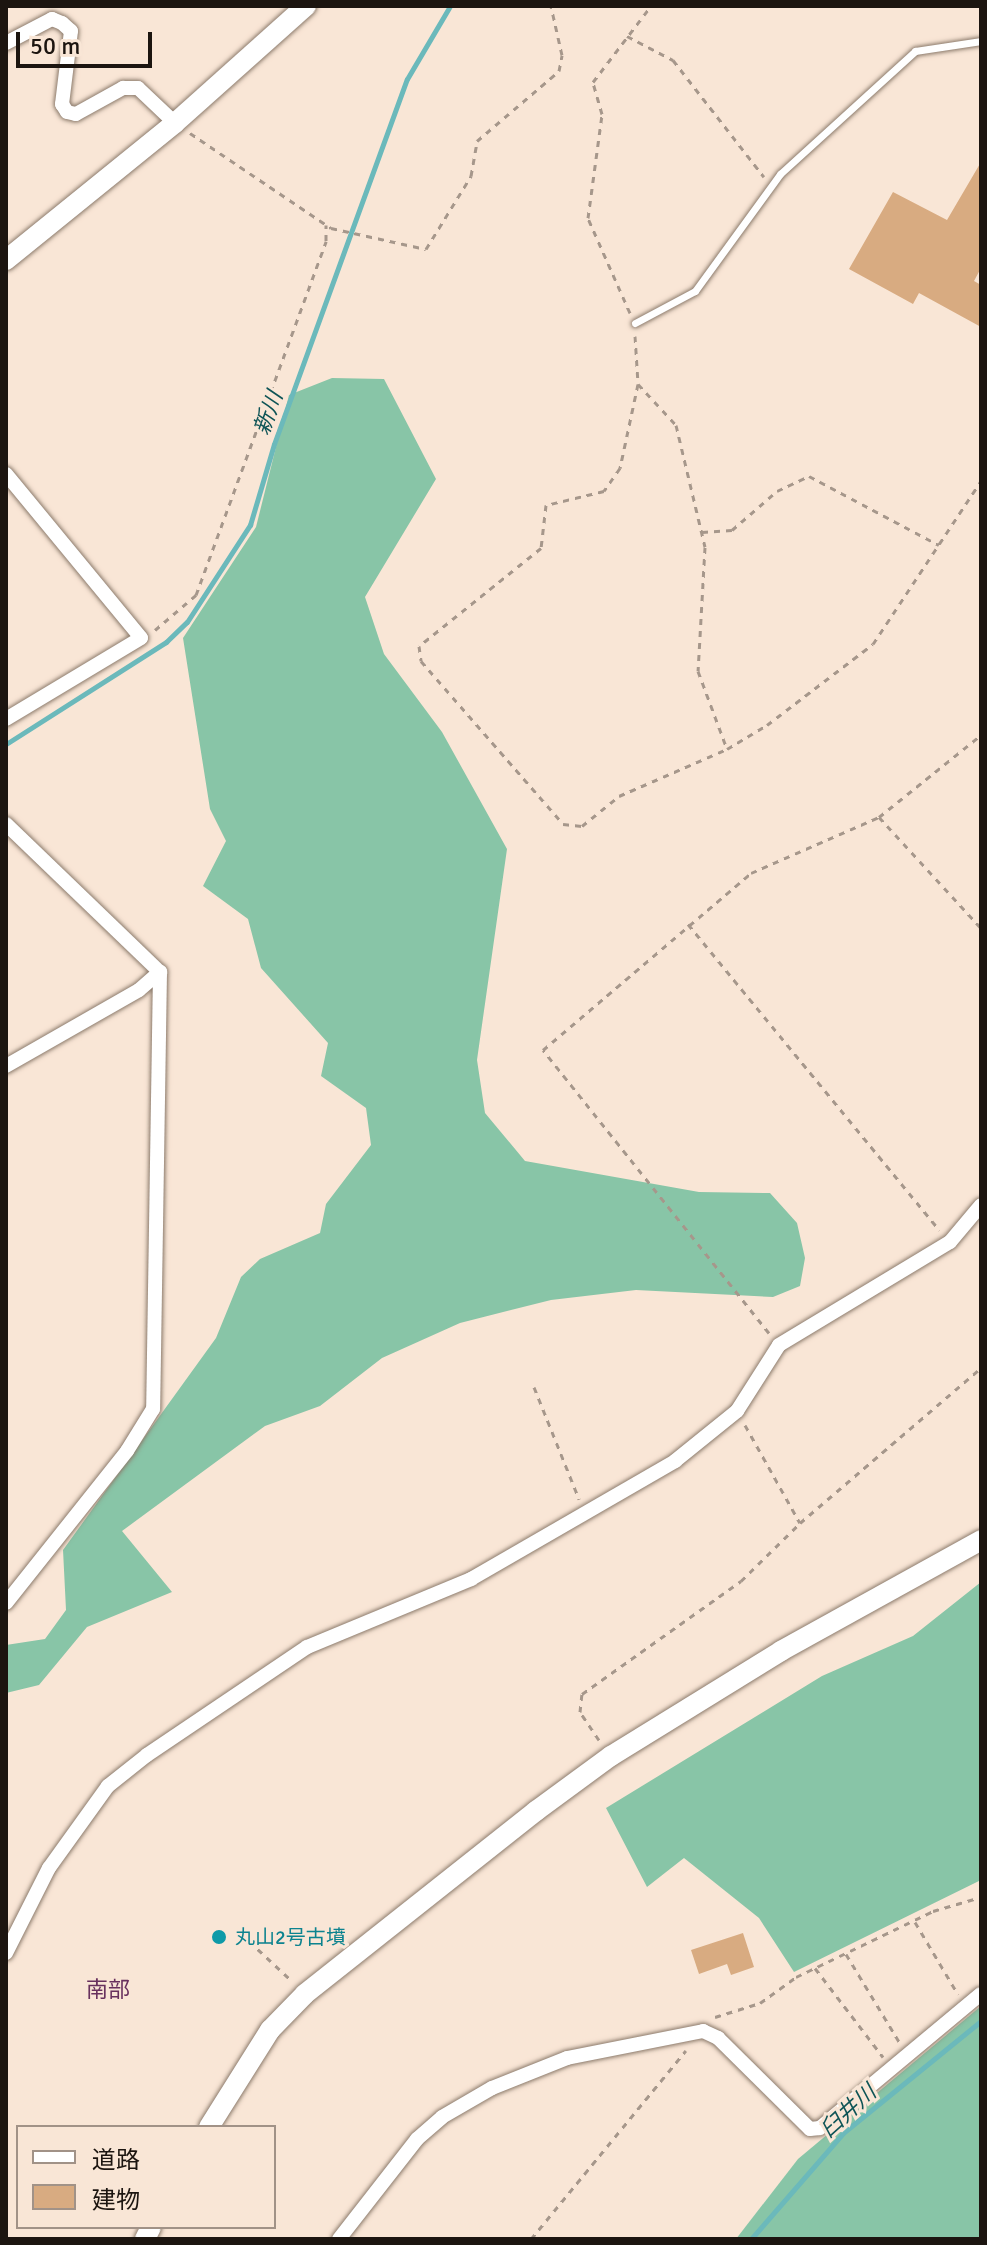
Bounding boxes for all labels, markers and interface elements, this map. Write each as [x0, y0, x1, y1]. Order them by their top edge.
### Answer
scale bar [20, 16, 156, 66]
text: 50 m [30, 31, 80, 61]
water label: 新川 [248, 388, 288, 438]
place label: 丸山2号古墳 [235, 1925, 346, 1949]
marker: 丸山2号古墳 [210, 1928, 228, 1946]
district label: 南部 [86, 1977, 130, 2003]
water label: 臼井川 [815, 2079, 881, 2143]
legend [16, 2125, 276, 2229]
text: 道路 [92, 2145, 140, 2175]
text: 建物 [92, 2185, 140, 2215]

